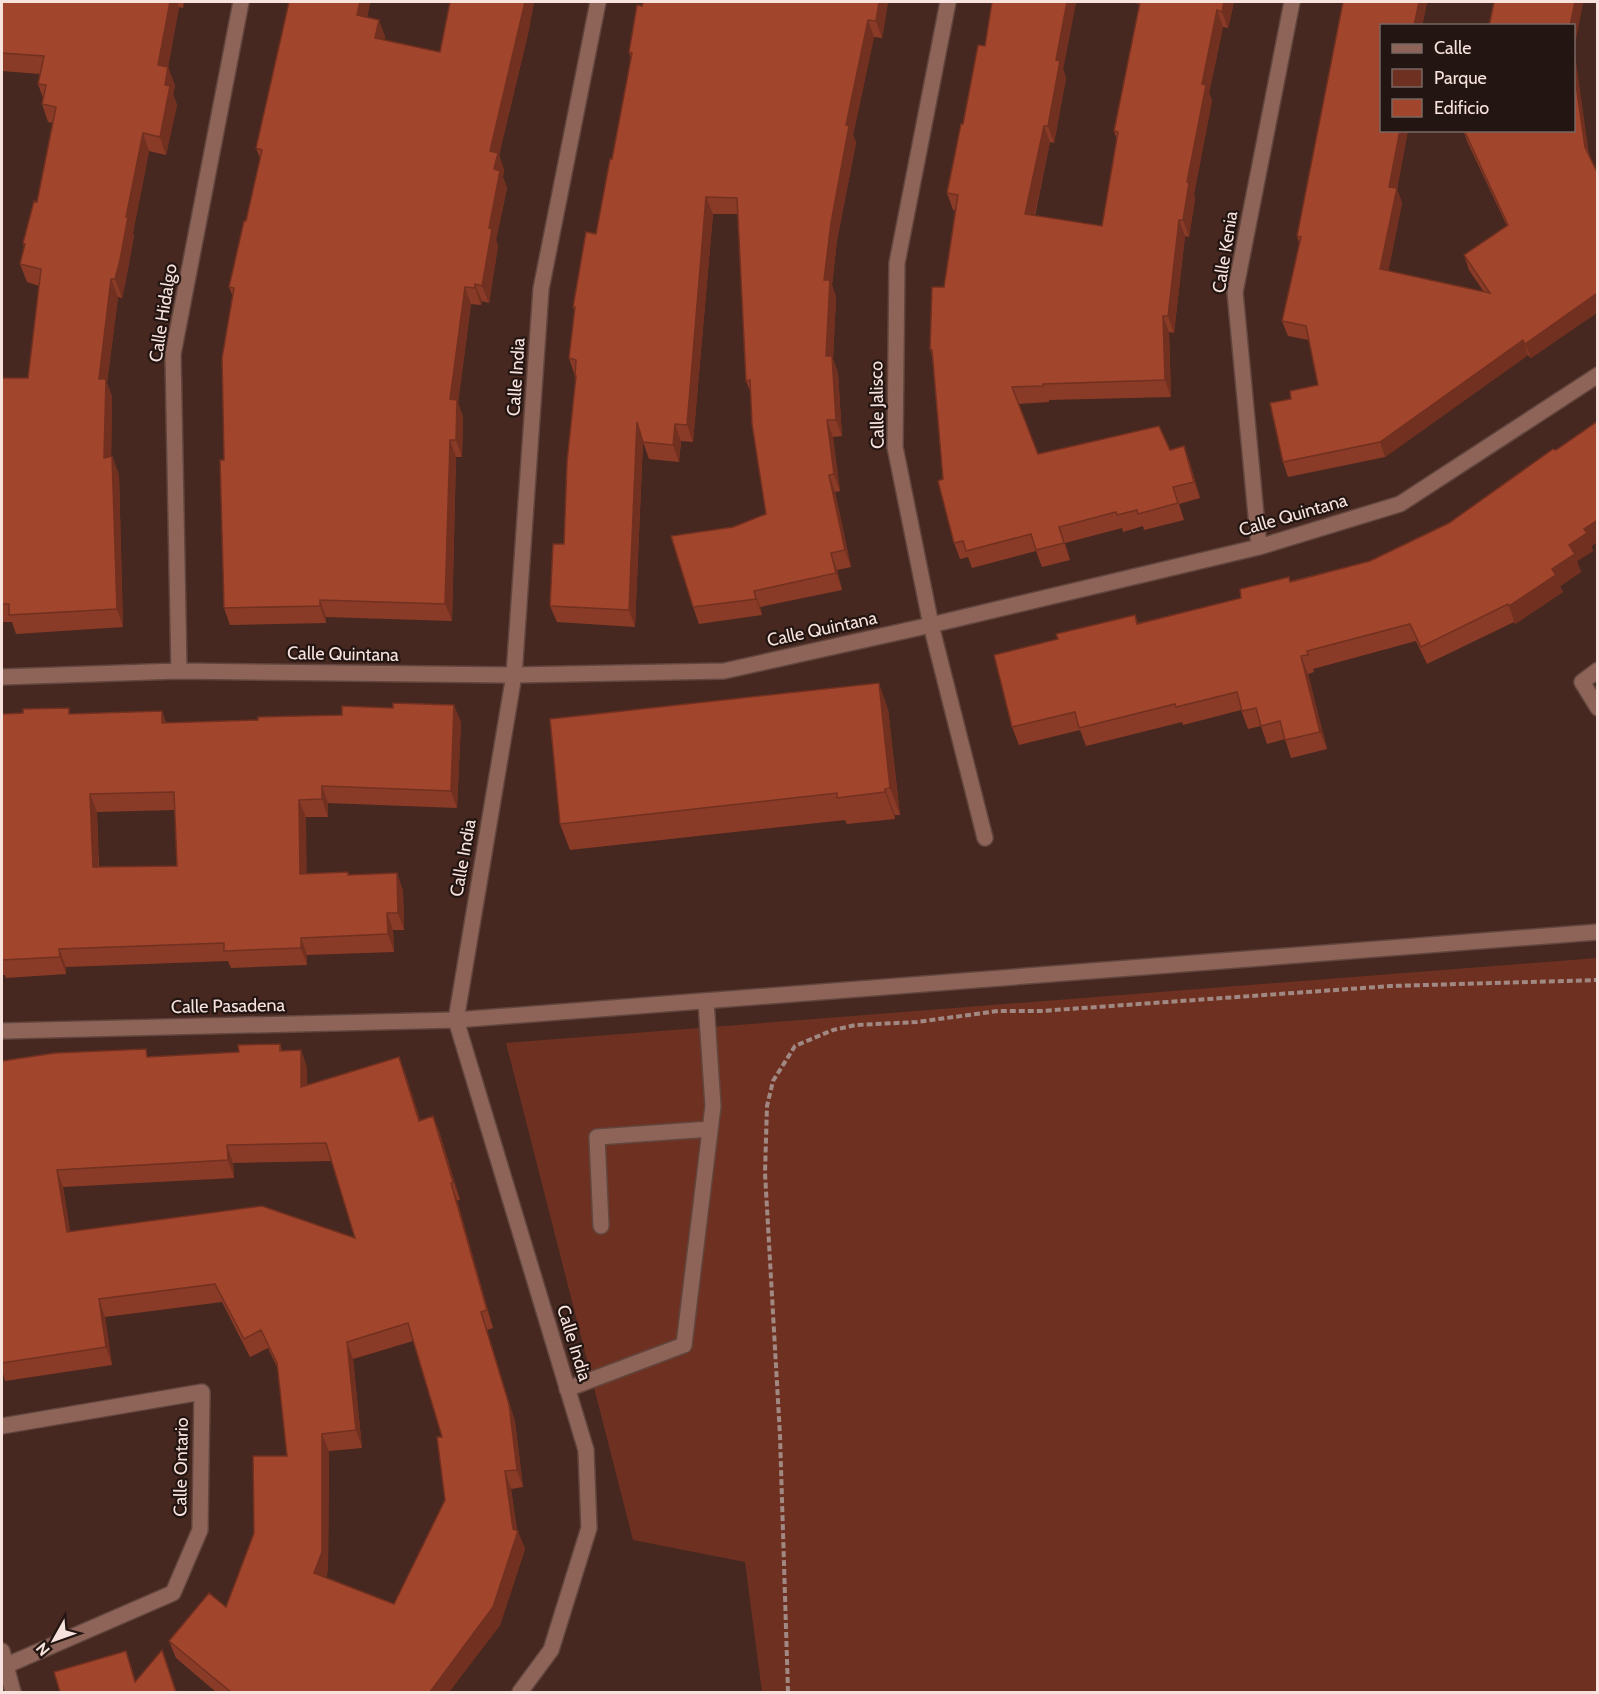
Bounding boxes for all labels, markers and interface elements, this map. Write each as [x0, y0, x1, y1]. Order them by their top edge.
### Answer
legend [1380, 24, 1575, 132]
text: Calle [1434, 37, 1471, 59]
text: Parque [1434, 67, 1487, 89]
text: Edificio [1434, 97, 1489, 119]
street label: Calle Kenia [1208, 209, 1242, 295]
street label: Calle Hidalgo [144, 262, 182, 364]
street label: Calle India [502, 337, 530, 417]
street label: Calle Jalisco [865, 361, 889, 449]
street label: Calle Quintana [1236, 489, 1350, 541]
street label: Calle Quintana [765, 607, 879, 651]
street label: Calle Quintana [287, 642, 399, 666]
street label: Calle India [445, 817, 481, 898]
street label: Calle Pasadena [171, 994, 286, 1018]
street label: Calle India [552, 1302, 596, 1384]
street label: Calle Ontario [169, 1417, 193, 1517]
north arrow [24, 1610, 84, 1670]
text: N [32, 1639, 54, 1660]

